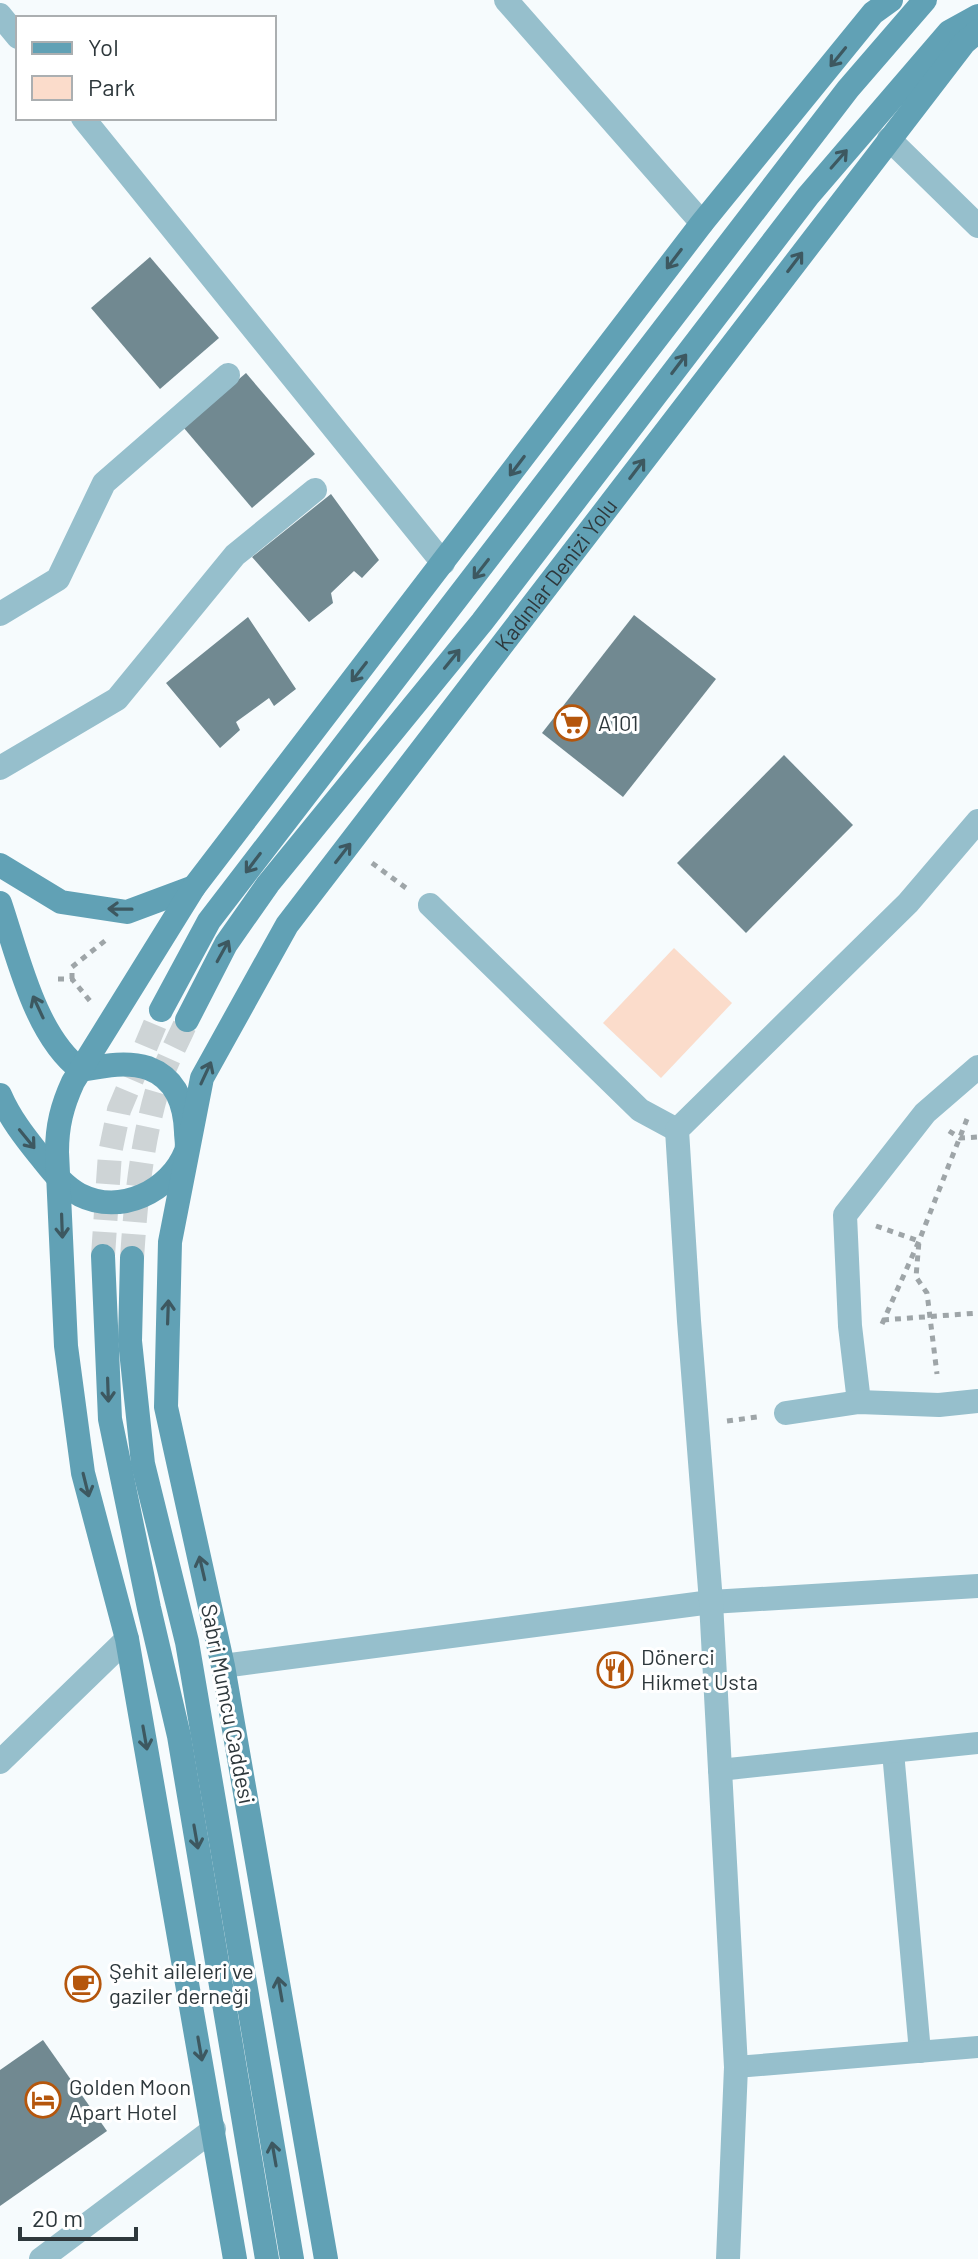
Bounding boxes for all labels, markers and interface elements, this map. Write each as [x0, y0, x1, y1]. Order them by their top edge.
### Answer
legend [16, 16, 276, 120]
text: Yol [88, 32, 119, 61]
one-way arrow [829, 46, 847, 67]
text: Park [88, 72, 135, 101]
one-way arrow [830, 150, 848, 170]
one-way arrow [666, 248, 683, 269]
one-way arrow [787, 252, 804, 274]
one-way arrow [671, 354, 688, 375]
one-way arrow [509, 455, 526, 476]
one-way arrow [629, 459, 646, 480]
street label: Kadınlar Denizi Yolu [489, 493, 622, 655]
one-way arrow [472, 558, 490, 579]
one-way arrow [443, 649, 461, 670]
one-way arrow [350, 661, 367, 682]
supermarket icon: A101 [553, 704, 591, 742]
place label: A101 [598, 709, 639, 735]
one-way arrow [334, 843, 351, 864]
one-way arrow [245, 852, 262, 873]
one-way arrow [108, 902, 134, 917]
one-way arrow [215, 940, 231, 963]
one-way arrow [30, 995, 45, 1019]
one-way arrow [199, 1062, 214, 1086]
one-way arrow [18, 1128, 36, 1149]
one-way arrow [54, 1212, 69, 1239]
one-way arrow [161, 1299, 176, 1326]
one-way arrow [101, 1376, 116, 1403]
one-way arrow [80, 1471, 95, 1497]
one-way arrow [194, 1556, 209, 1582]
street label: Sabri Mumcu Caddesi [197, 1601, 261, 1806]
place label: Dönerci Hikmet Usta [641, 1643, 758, 1694]
restaurant icon: Dönerci Hikmet Usta [596, 1651, 634, 1689]
one-way arrow [138, 1725, 153, 1750]
one-way arrow [189, 1824, 204, 1849]
place label: Şehit aileleri ve gaziler derneği [109, 1957, 254, 2008]
cafe icon: Şehit aileleri ve gaziler derneği [64, 1965, 102, 2003]
one-way arrow [271, 1977, 286, 2002]
one-way arrow [193, 2036, 208, 2061]
place label: Golden Moon Apart Hotel [69, 2073, 191, 2124]
hotel icon: Golden Moon Apart Hotel [24, 2081, 62, 2119]
one-way arrow [266, 2142, 281, 2168]
scale bar [20, 2191, 136, 2241]
text: 20 m [32, 2203, 83, 2232]

